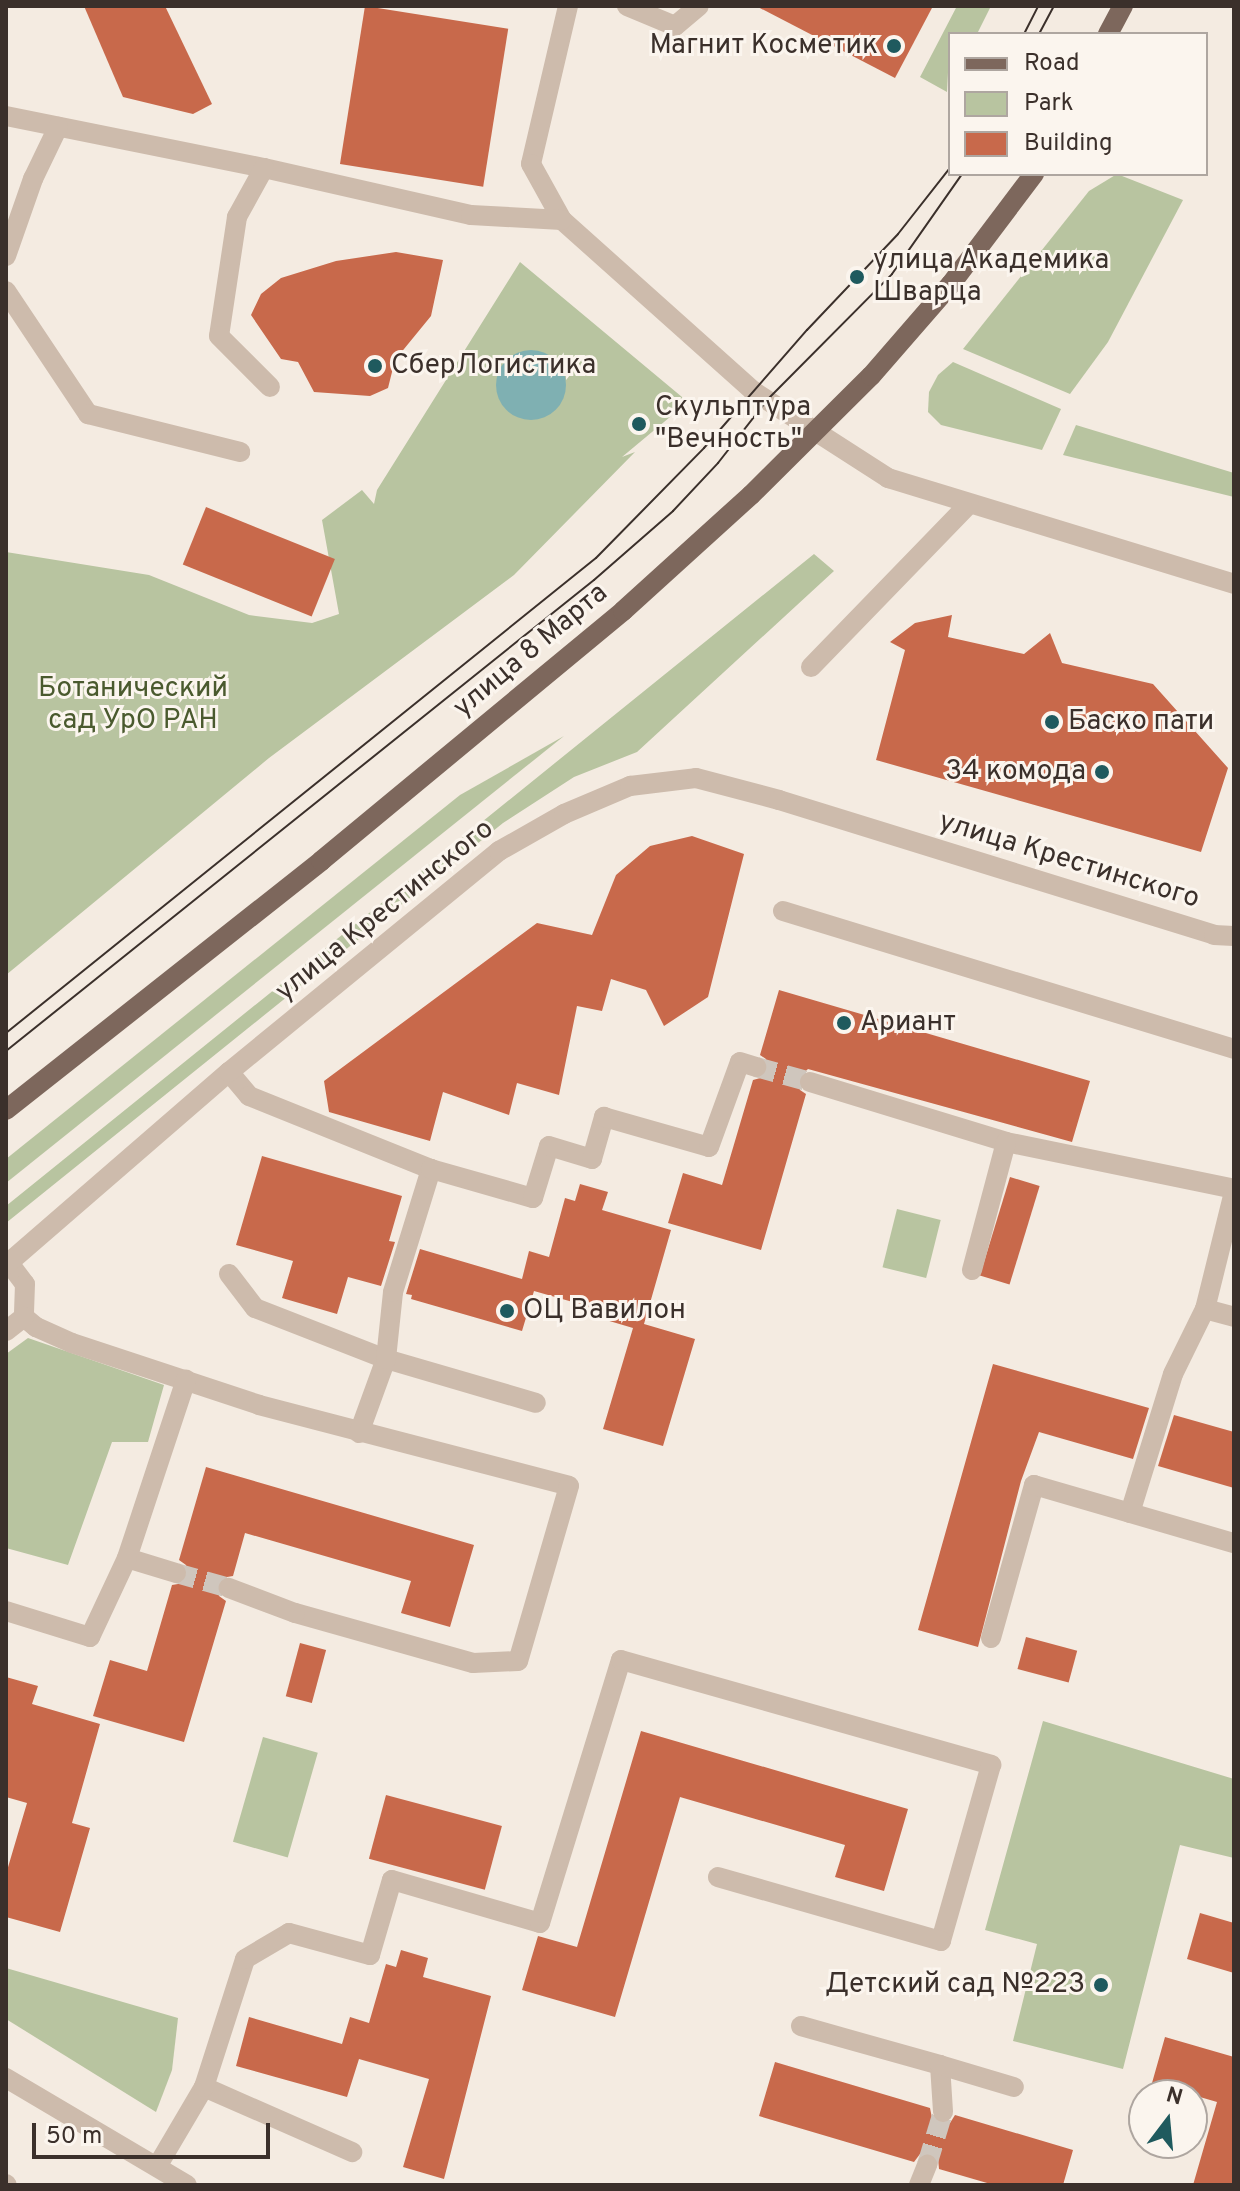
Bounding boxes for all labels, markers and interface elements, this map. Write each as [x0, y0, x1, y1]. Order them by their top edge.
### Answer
place label: Магнит Косметик [649, 29, 878, 63]
legend [948, 32, 1208, 176]
marker: Магнит Косметик [885, 37, 903, 55]
text: Road [1024, 49, 1080, 79]
text: Park [1024, 89, 1074, 119]
text: Building [1024, 129, 1113, 159]
place label: улица Академика Шварца [873, 244, 1110, 310]
marker: улица Академика Шварца [848, 268, 866, 286]
place label: СберЛогистика [391, 349, 596, 383]
marker: СберЛогистика [366, 357, 384, 375]
place label: Скульптура "Вечность" [655, 391, 811, 457]
marker: Скульптура "Вечность" [630, 415, 648, 433]
street label: улица 8 Марта [447, 577, 615, 725]
park label: Ботанический сад УрО РАН [38, 672, 228, 738]
place label: Баско пати [1068, 705, 1214, 739]
marker: Баско пати [1043, 713, 1061, 731]
place label: 34 комода [945, 755, 1086, 789]
marker: 34 комода [1093, 763, 1111, 781]
street label: улица Крестинского [935, 805, 1203, 917]
street label: улица Крестинского [269, 813, 501, 1009]
place label: Ариант [860, 1006, 956, 1040]
marker: Ариант [835, 1014, 853, 1032]
place label: ОЦ Вавилон [523, 1294, 686, 1328]
marker: ОЦ Вавилон [498, 1302, 516, 1320]
place label: Детский сад №223 [825, 1968, 1085, 2002]
marker: Детский сад №223 [1092, 1976, 1110, 1994]
north arrow [1128, 2079, 1208, 2159]
text: N [1163, 2082, 1186, 2113]
scale bar [36, 2107, 274, 2157]
text: 50 m [46, 2122, 102, 2152]

